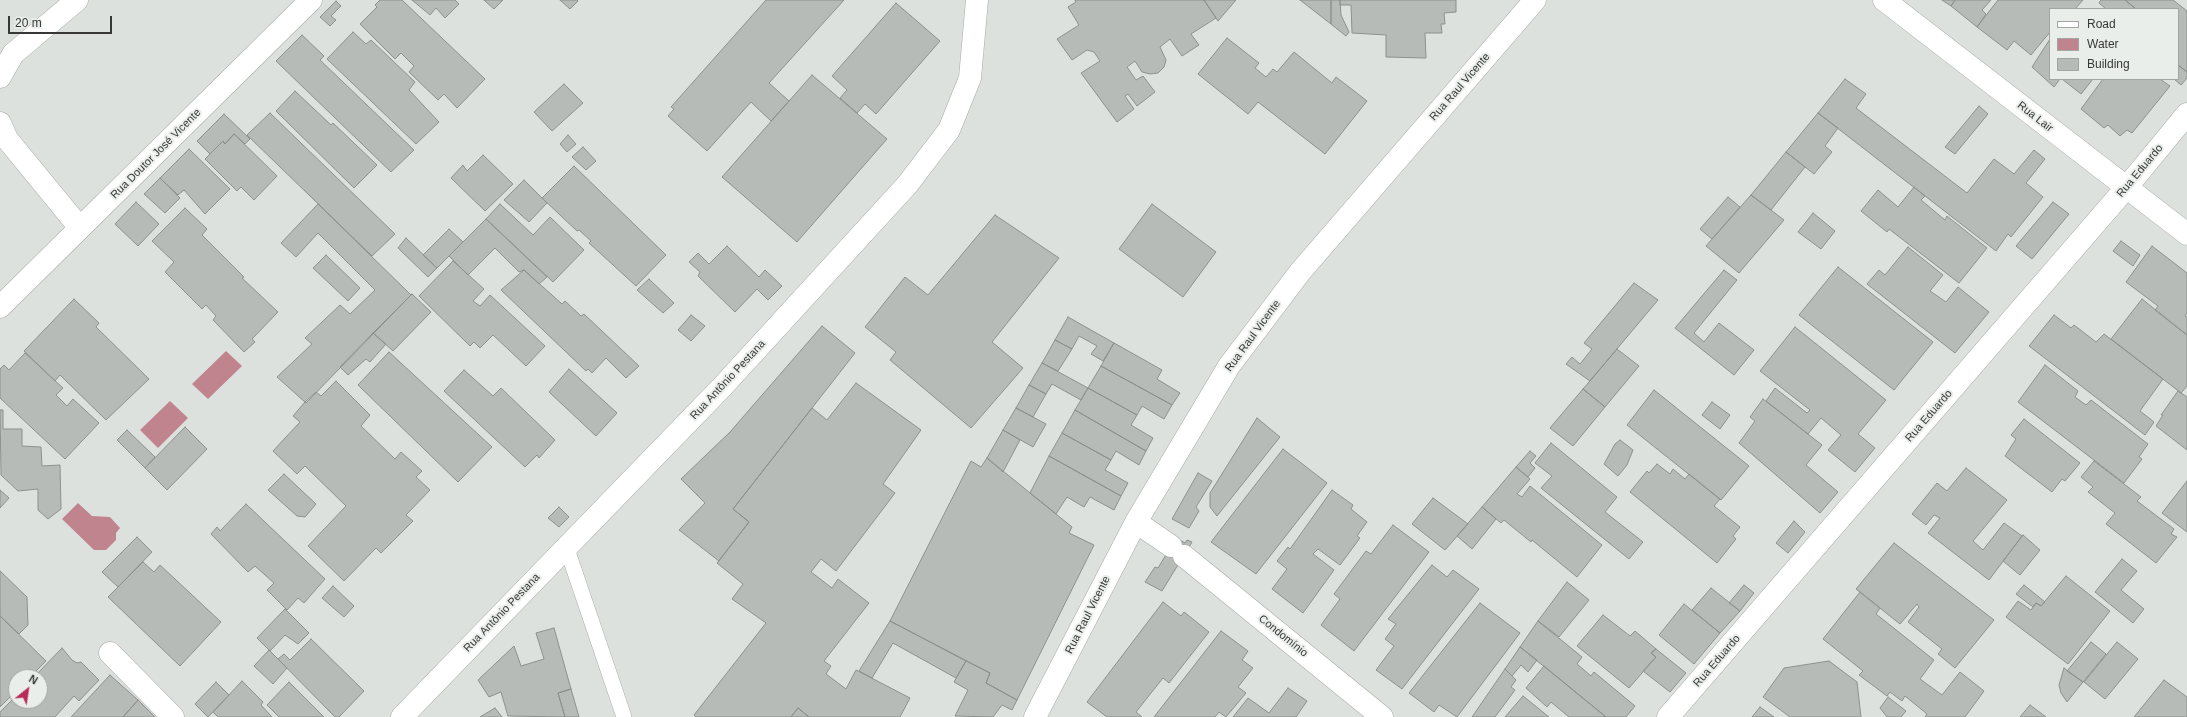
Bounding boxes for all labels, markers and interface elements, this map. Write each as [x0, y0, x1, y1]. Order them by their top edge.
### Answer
scale bar [10, 8, 114, 34]
legend [2049, 8, 2179, 80]
text: 20 m [15, 16, 42, 30]
text: Road [2087, 17, 2116, 31]
text: Water [2087, 37, 2119, 51]
street label: Rua Raul Vicente [1427, 50, 1493, 124]
text: Building [2087, 57, 2130, 71]
street label: Rua Lair [2015, 99, 2055, 135]
street label: Rua Doutor José Vicente [108, 106, 204, 202]
street label: Rua Eduardo [2114, 142, 2166, 200]
street label: Rua Raul Vicente [1223, 298, 1283, 374]
street label: Rua Antônio Pestana [688, 337, 768, 423]
street label: Rua Eduardo [1903, 387, 1955, 445]
street label: Rua Antônio Pestana [461, 571, 543, 655]
street label: Rua Raul Vicente [1063, 574, 1113, 656]
street label: Condomínio [1256, 612, 1310, 660]
street label: Rua Eduardo [1691, 632, 1743, 690]
north arrow [8, 669, 48, 709]
text: N [27, 672, 40, 687]

